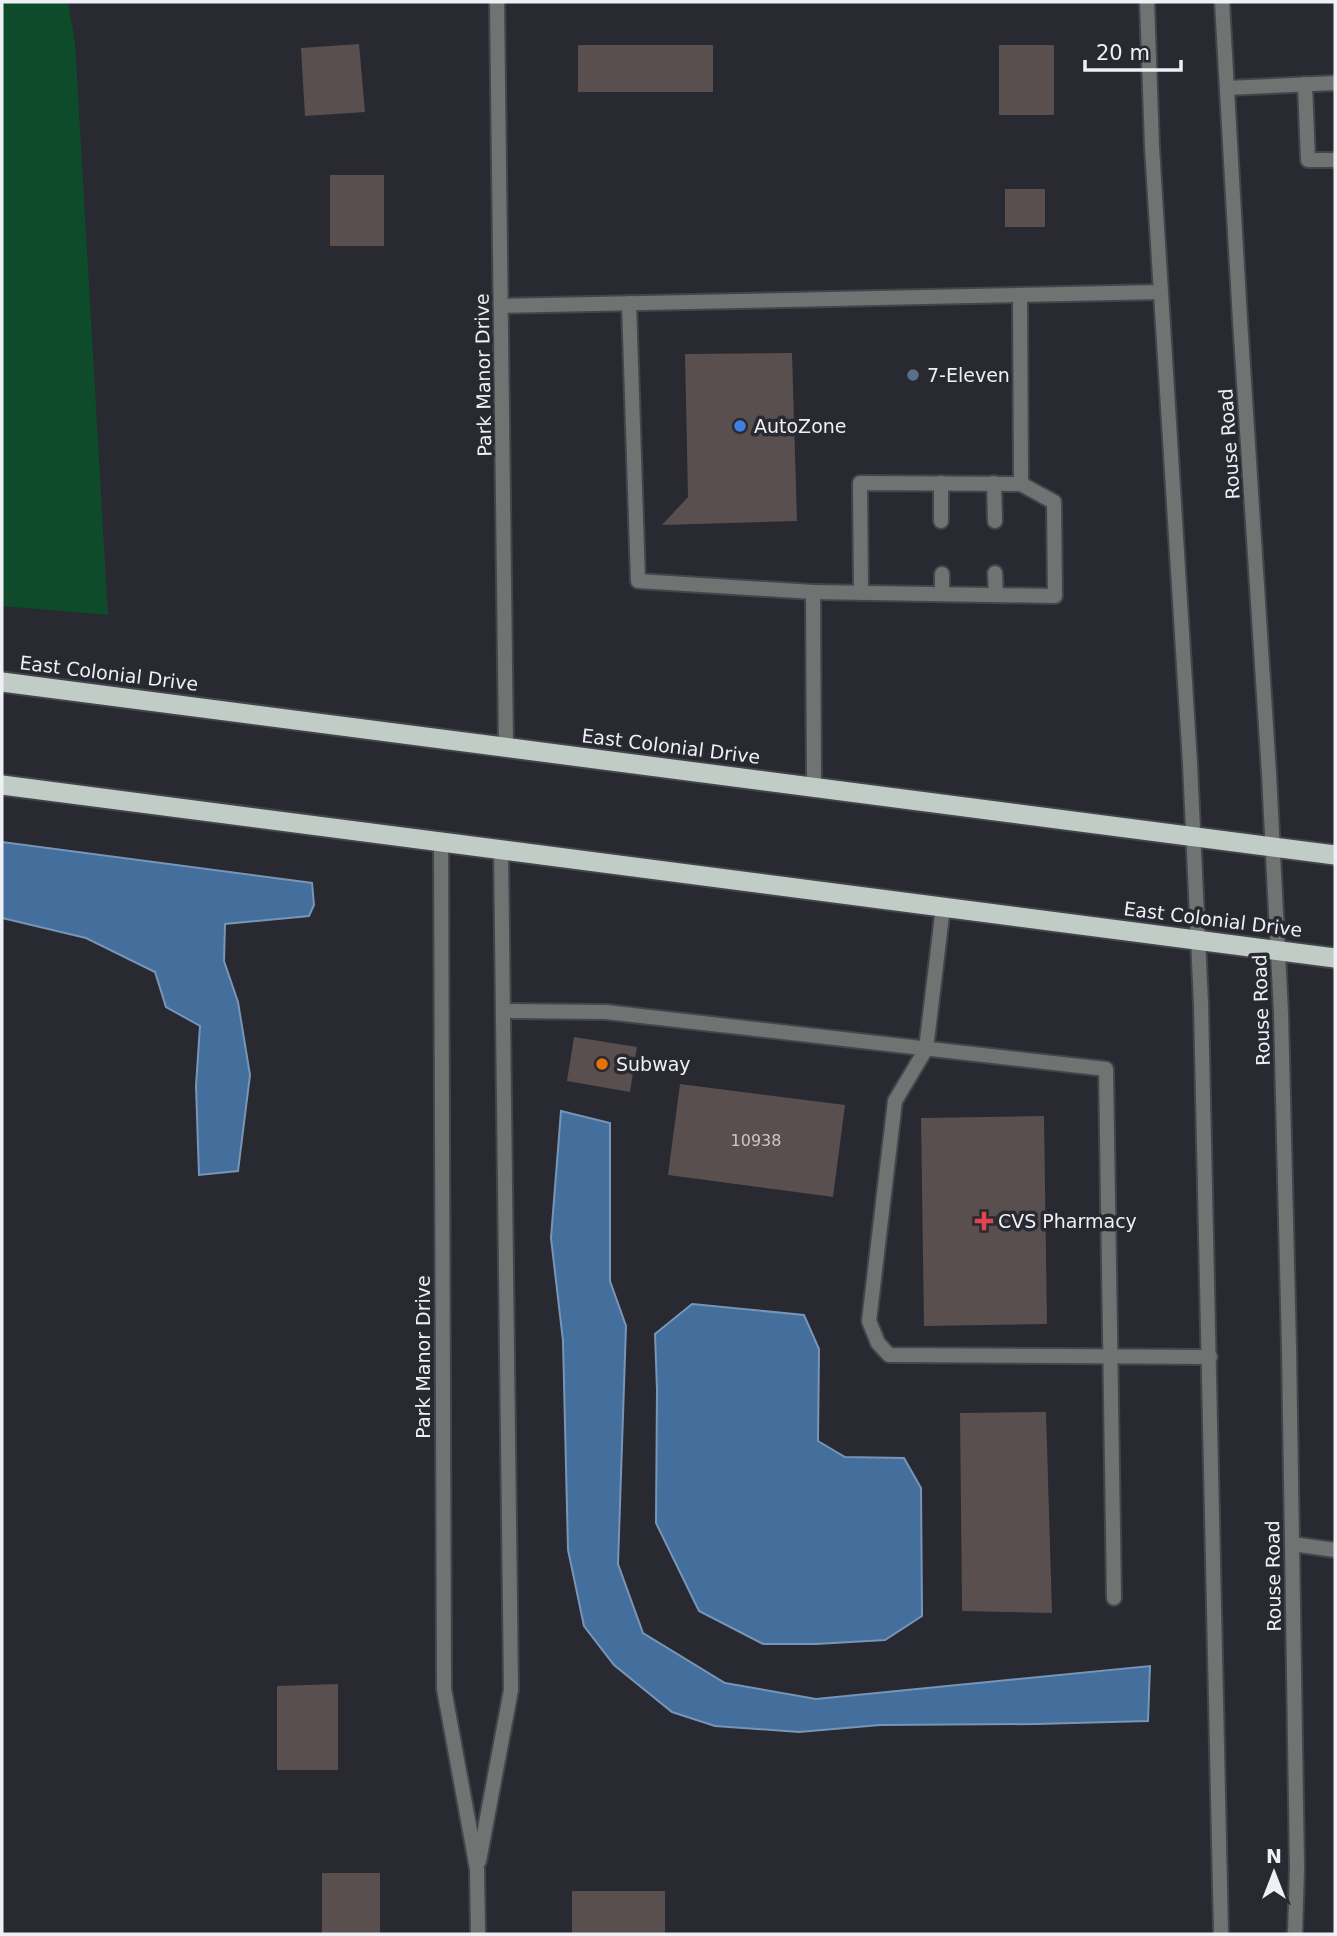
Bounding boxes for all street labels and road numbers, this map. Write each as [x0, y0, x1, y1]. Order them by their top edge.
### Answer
street label: Park Manor Drive [471, 293, 495, 457]
street label: Rouse Road [1214, 388, 1244, 500]
street label: East Colonial Drive [18, 651, 200, 695]
street label: East Colonial Drive [580, 724, 762, 768]
street label: East Colonial Drive [1122, 897, 1304, 941]
street label: Rouse Road [1248, 954, 1274, 1066]
street label: Park Manor Drive [412, 1275, 434, 1439]
street label: Rouse Road [1261, 1520, 1285, 1632]

